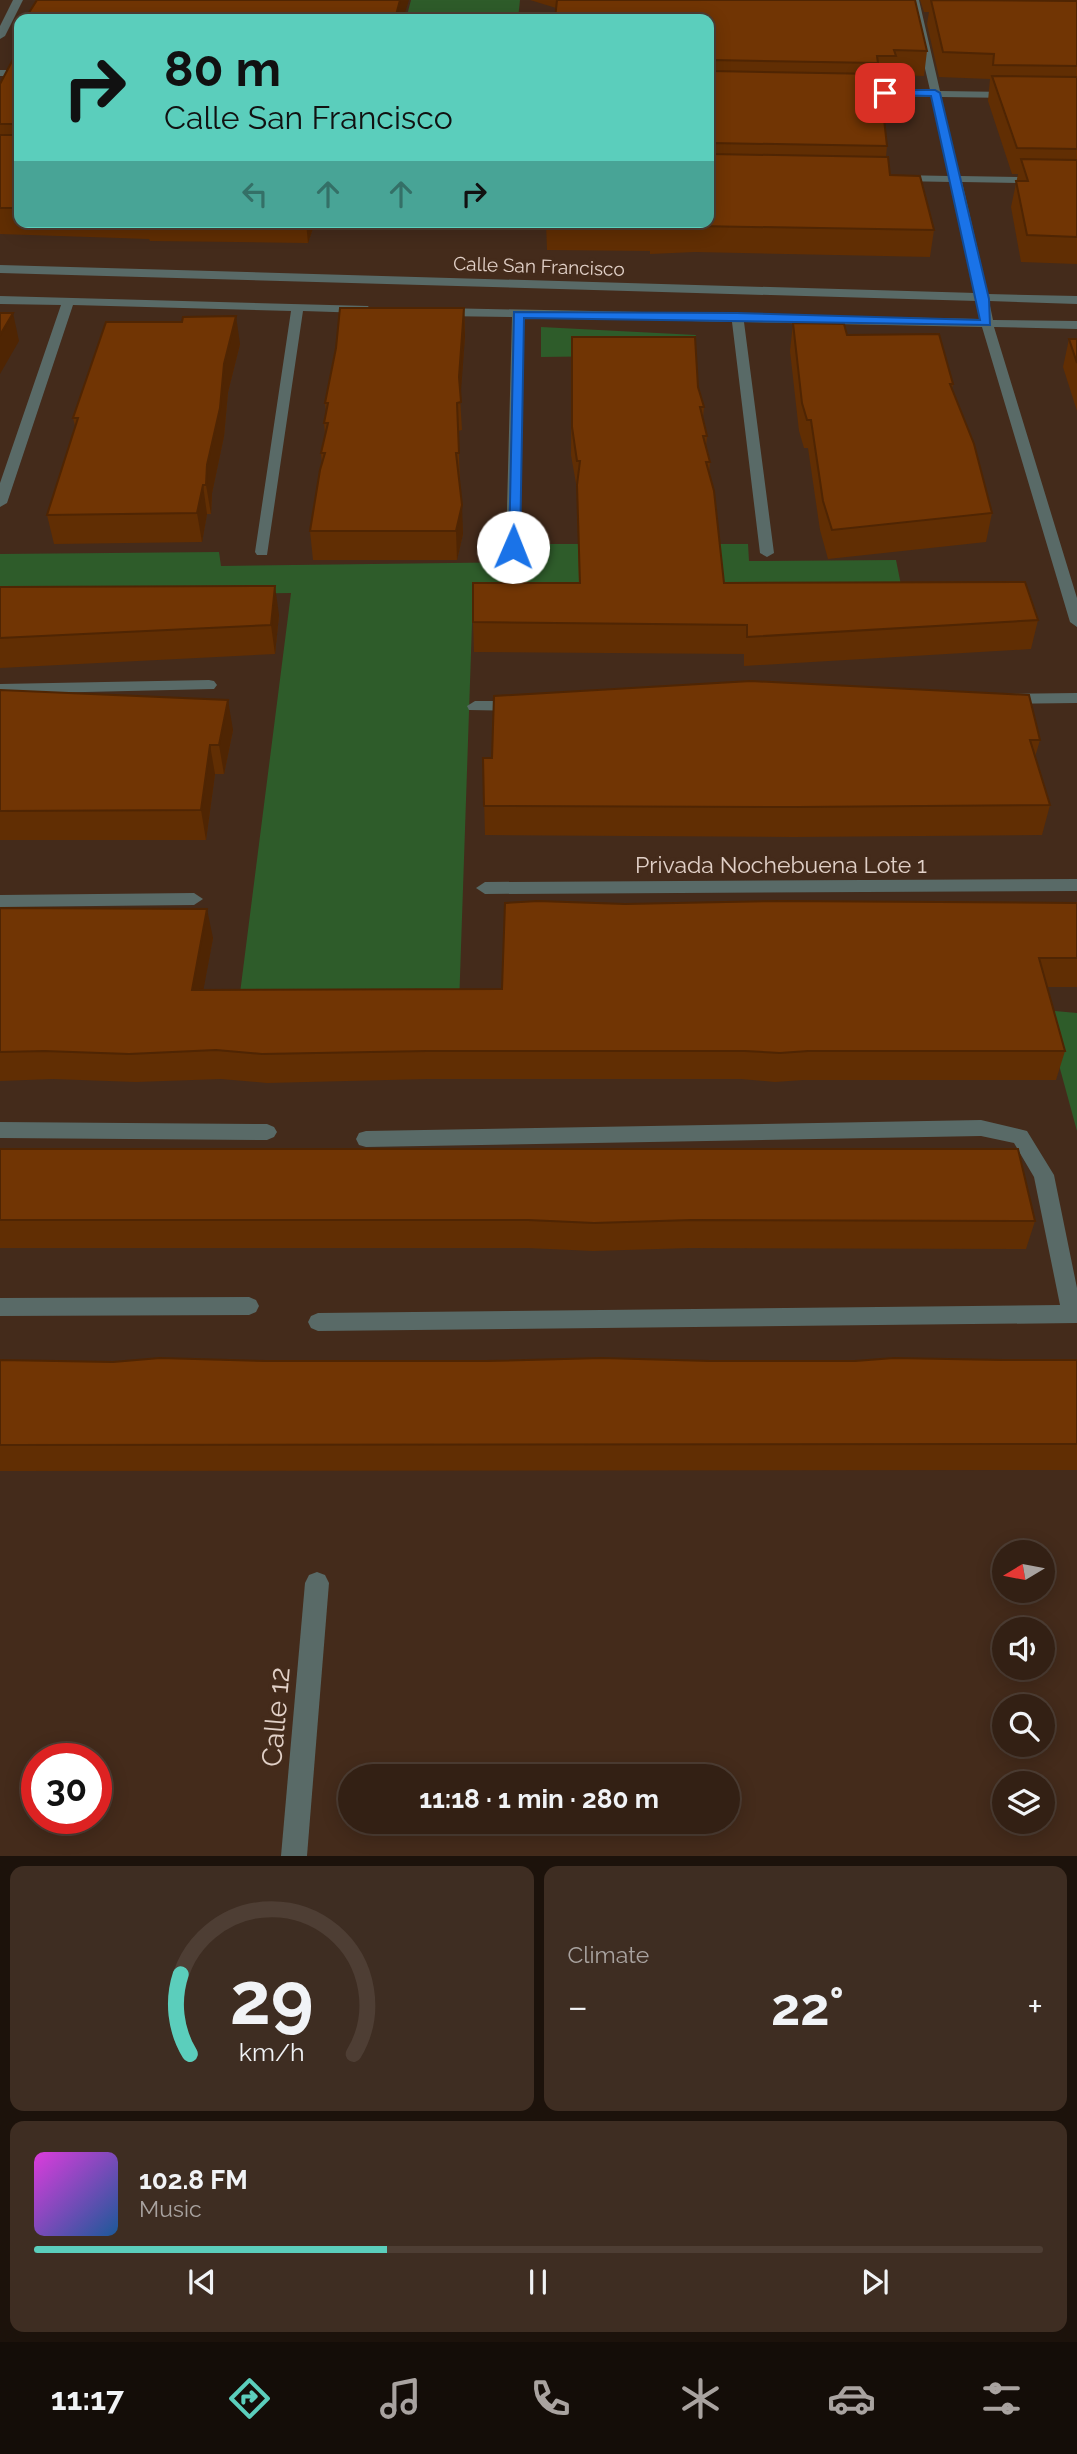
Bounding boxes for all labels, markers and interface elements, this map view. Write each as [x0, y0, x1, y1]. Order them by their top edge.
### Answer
text: 80 m [164, 40, 281, 97]
icon: right [49, 42, 140, 133]
pin [855, 63, 915, 123]
icon: arrive [866, 74, 904, 112]
text: Calle San Francisco [164, 99, 453, 136]
icon: left [236, 175, 274, 213]
icon: ahead [309, 175, 347, 213]
icon: ahead [382, 175, 420, 213]
icon: right [455, 175, 493, 213]
street label: Calle San Francisco [453, 252, 625, 280]
position arrow [476, 510, 550, 584]
street label: Privada Nochebuena Lote 1 [635, 851, 927, 878]
north arrow [992, 1540, 1055, 1603]
map controls [992, 1540, 1055, 1834]
button: sound [992, 1617, 1055, 1680]
street label: Calle 12 [255, 1666, 297, 1768]
button: search [992, 1694, 1055, 1757]
speed limit sign: 30 [21, 1743, 112, 1834]
button: layers [992, 1771, 1055, 1834]
text: 11:18 · 1 min · 280 m [419, 1784, 659, 1814]
text: Climate [568, 1941, 649, 1968]
text: 29 [230, 1957, 314, 2042]
text: 22° [771, 1976, 844, 2037]
text: − [568, 1984, 588, 2029]
text: + [1027, 1984, 1043, 2029]
text: km/h [239, 2037, 305, 2067]
text: 102.8 FM [139, 2165, 248, 2195]
text: Music [139, 2195, 202, 2222]
icon: previous [183, 2263, 221, 2301]
icon: pause [519, 2263, 557, 2301]
icon: next [856, 2263, 894, 2301]
icon: directions [225, 2374, 274, 2423]
icon: music [376, 2374, 425, 2423]
icon: phone [526, 2374, 575, 2423]
icon: climate [676, 2374, 725, 2423]
icon: car [827, 2374, 876, 2423]
icon: filters [977, 2374, 1026, 2423]
text: 11:17 [51, 2380, 124, 2417]

